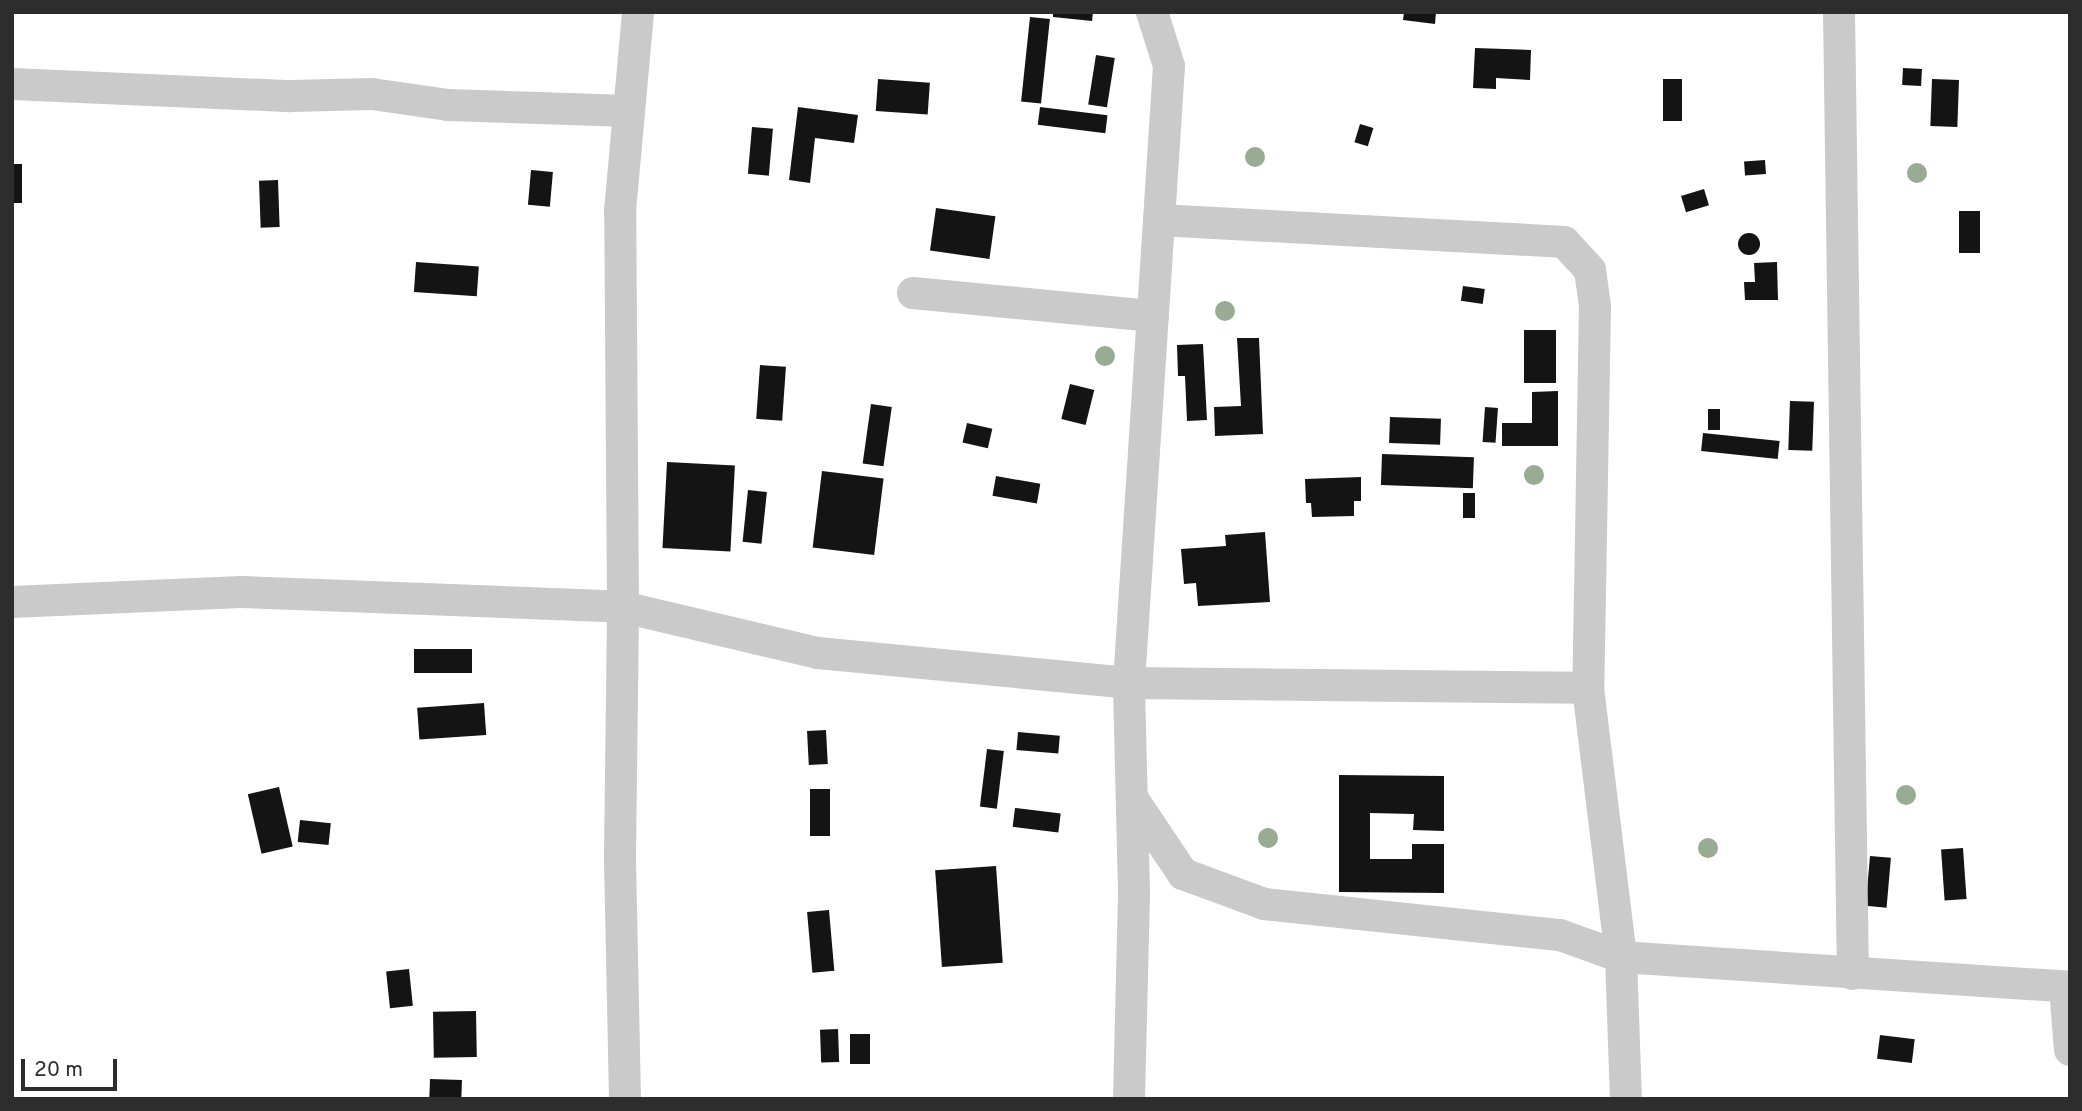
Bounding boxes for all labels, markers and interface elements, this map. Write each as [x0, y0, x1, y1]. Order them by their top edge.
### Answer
scale bar [24, 1044, 121, 1088]
text: 20 m [34, 1057, 83, 1084]

